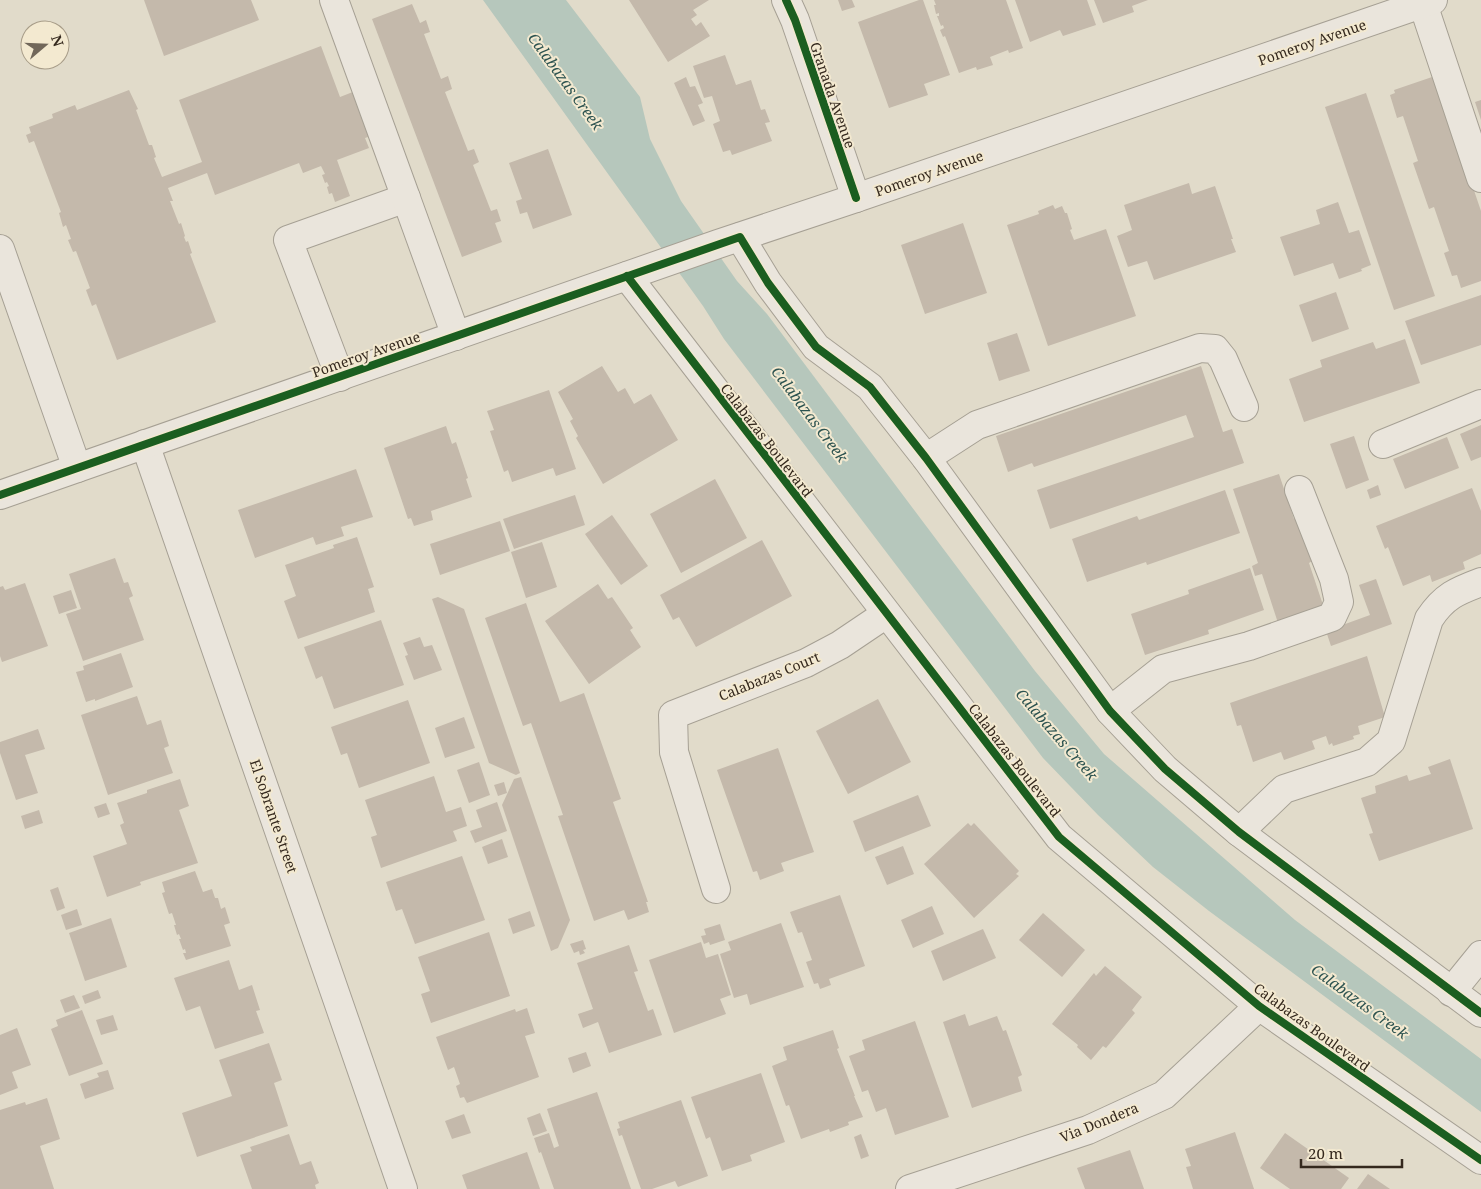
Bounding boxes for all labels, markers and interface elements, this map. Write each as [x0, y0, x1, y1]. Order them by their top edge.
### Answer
street label: Pomeroy Avenue [1255, 15, 1369, 69]
north arrow [20, 20, 70, 70]
water label: Calabazas Creek [524, 29, 608, 134]
text: N [47, 32, 69, 49]
street label: Granada Avenue [806, 39, 860, 151]
street label: Pomeroy Avenue [872, 146, 986, 200]
street label: Pomeroy Avenue [309, 327, 423, 381]
water label: Calabazas Creek [767, 362, 853, 466]
street label: Calabazas Boulevard [717, 379, 818, 501]
street label: Calabazas Court [716, 647, 822, 705]
water label: Calabazas Creek [1012, 684, 1103, 784]
street label: Calabazas Boulevard [965, 699, 1066, 821]
street label: El Sobrante Street [246, 756, 302, 876]
water label: Calabazas Creek [1308, 959, 1413, 1043]
street label: Calabazas Boulevard [1250, 978, 1374, 1076]
street label: Via Dondera [1057, 1098, 1141, 1146]
scale bar [1301, 1136, 1402, 1168]
text: 20 m [1308, 1143, 1343, 1163]

